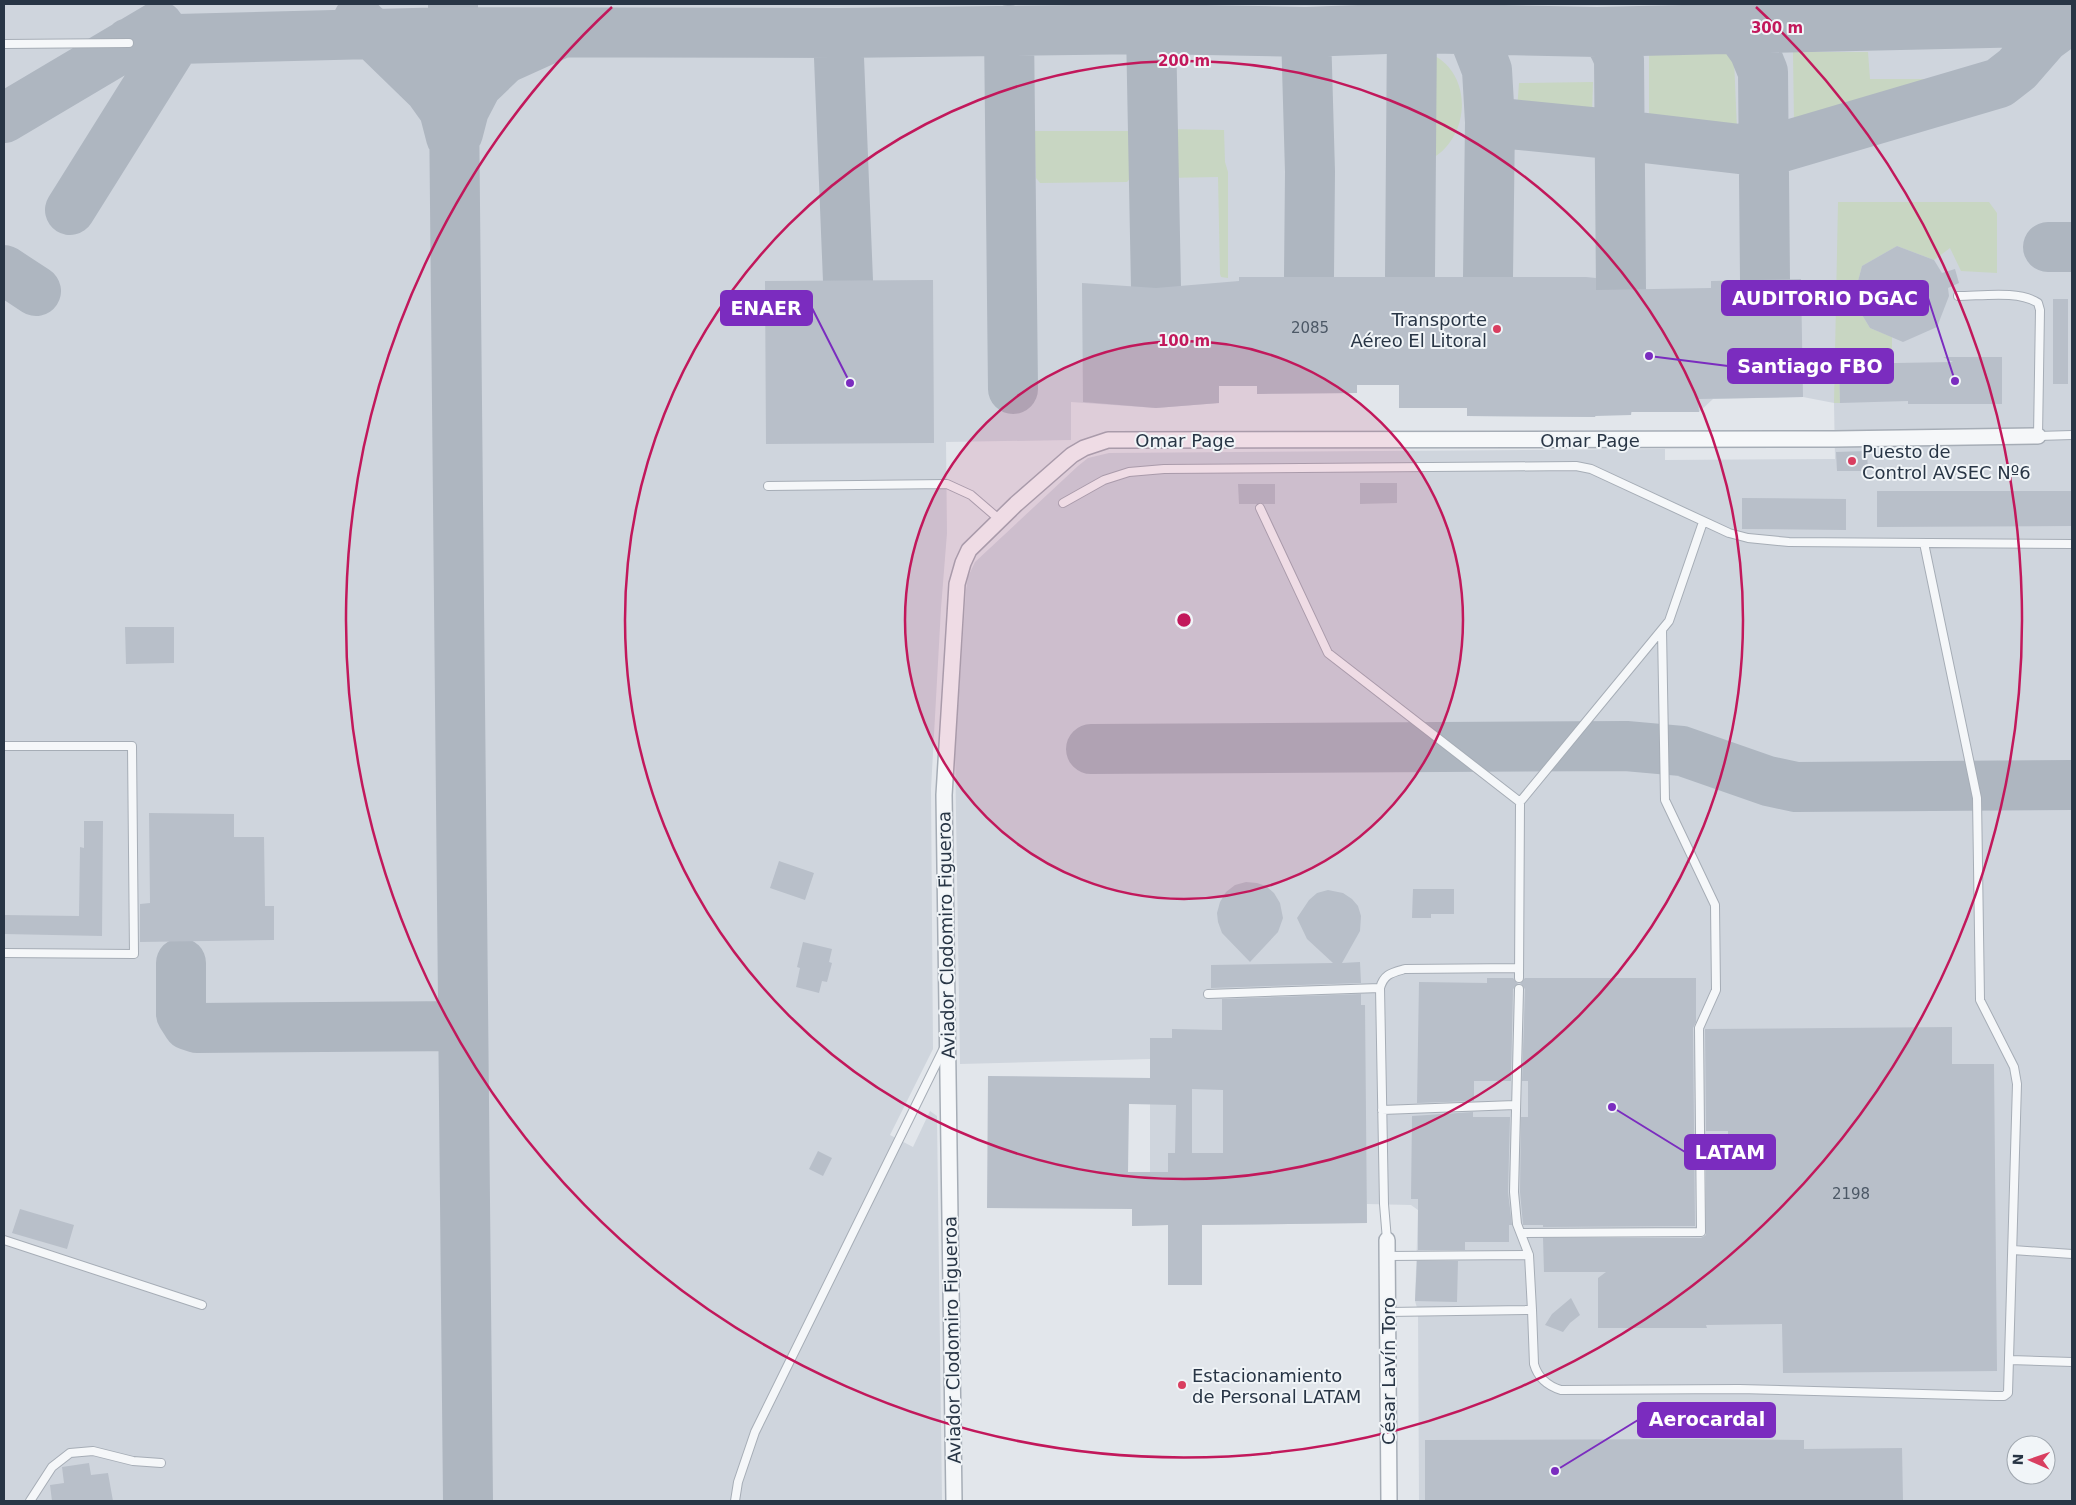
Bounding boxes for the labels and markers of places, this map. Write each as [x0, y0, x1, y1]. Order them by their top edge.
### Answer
callout: AUDITORIO DGAC [1722, 281, 1928, 315]
callout: ENAER [721, 291, 812, 325]
place label: Transporte Aéreo El Litoral [1350, 309, 1487, 351]
marker: Transporte Aéreo El Litoral [1491, 323, 1503, 335]
callout: Santiago FBO [1728, 349, 1893, 383]
place label: Puesto de Control AVSEC Nº6 [1862, 441, 2031, 483]
marker: Puesto de Control AVSEC Nº6 [1846, 455, 1858, 467]
centre of rings [1175, 611, 1193, 629]
callout: LATAM [1685, 1135, 1775, 1169]
place label: Estacionamiento de Personal LATAM [1192, 1365, 1361, 1407]
marker: Estacionamiento de Personal LATAM [1176, 1379, 1188, 1391]
callout: Aerocardal [1638, 1403, 1775, 1437]

